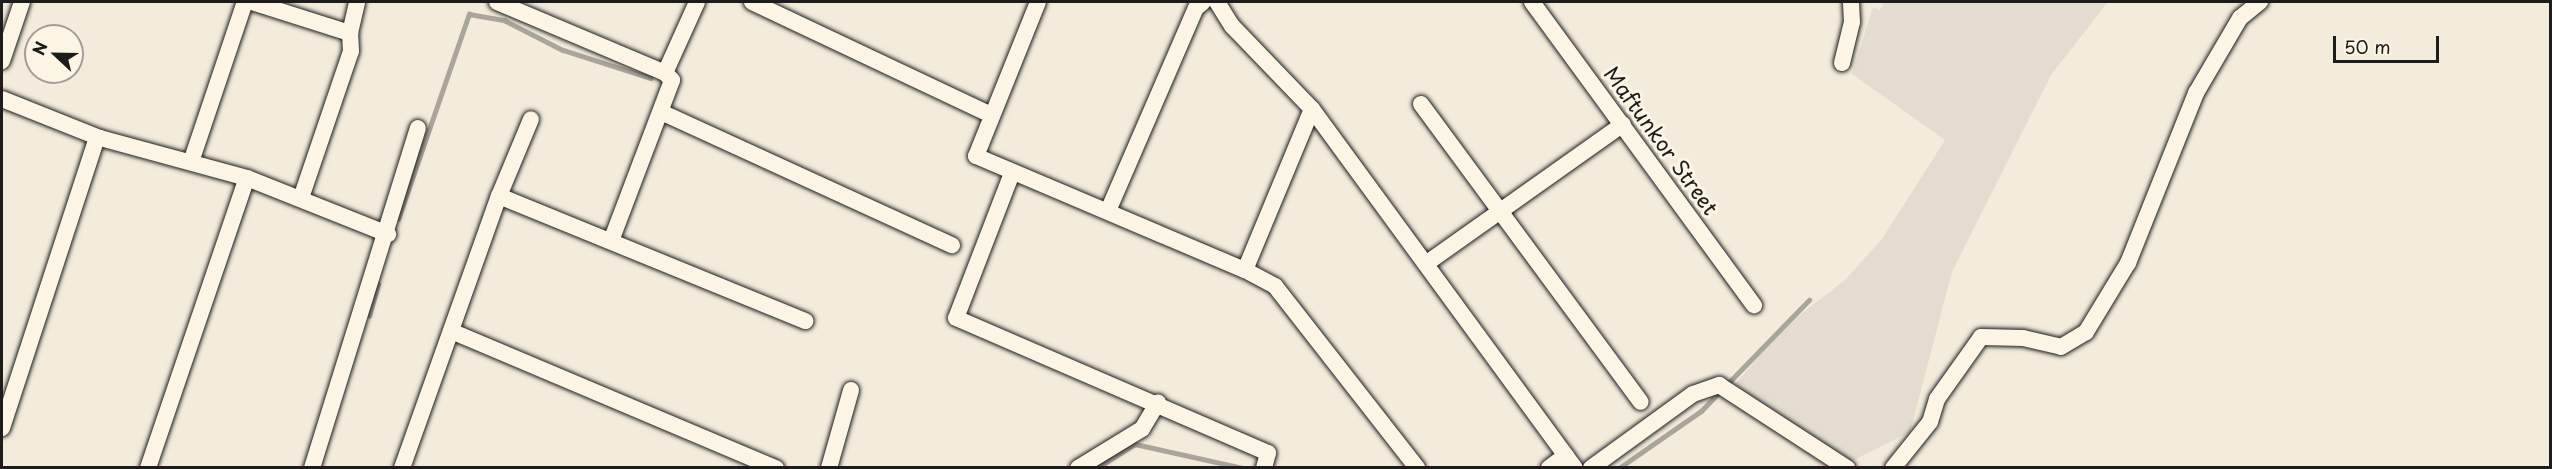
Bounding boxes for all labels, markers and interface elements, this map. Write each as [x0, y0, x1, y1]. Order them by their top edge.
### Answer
north arrow [24, 24, 84, 84]
scale bar [2336, 24, 2442, 62]
text: 50 m [2344, 33, 2391, 60]
text: N [26, 38, 53, 58]
street label: Maftunkor Street [1599, 60, 1725, 220]

